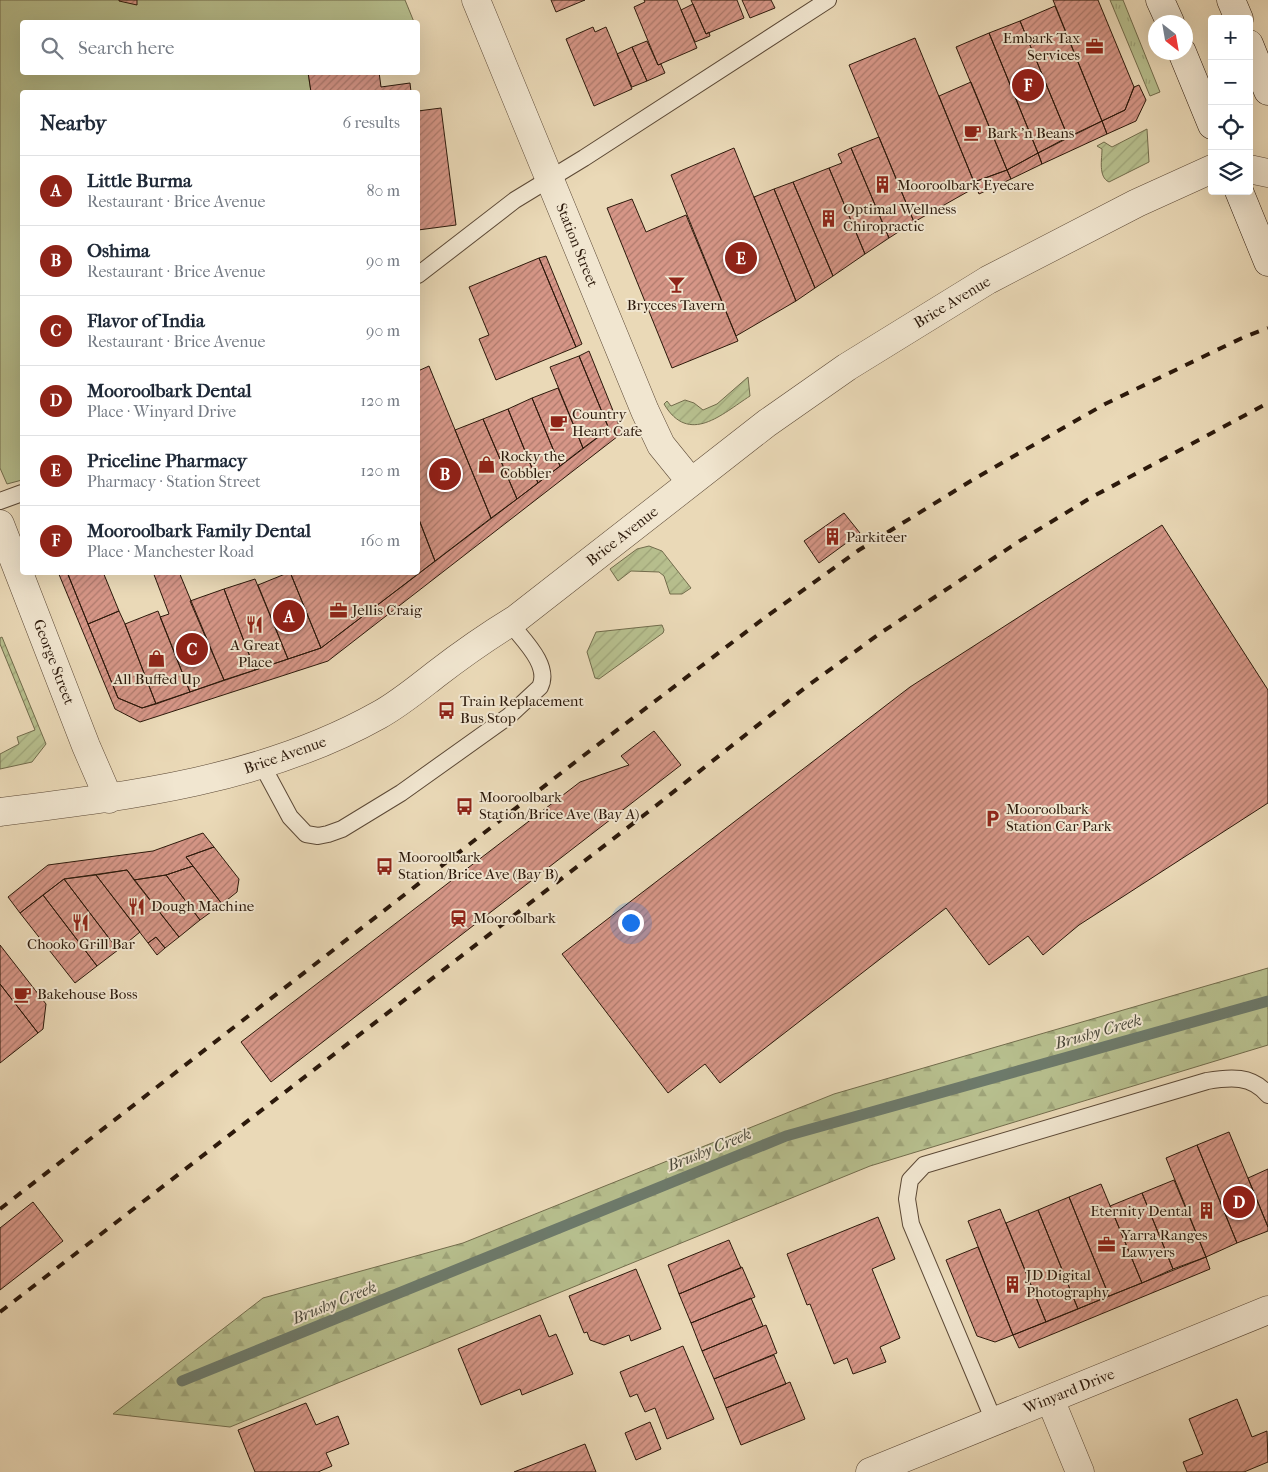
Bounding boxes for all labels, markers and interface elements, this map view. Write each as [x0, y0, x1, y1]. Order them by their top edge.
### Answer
north arrow [1148, 15, 1193, 60]
map controls [1208, 15, 1253, 195]
button: + [1208, 15, 1253, 60]
search box [20, 20, 420, 75]
place label: Embark Tax Services [1003, 29, 1080, 64]
icon: search [38, 34, 66, 62]
text: Search here [78, 37, 174, 59]
office icon: Embark Tax Services [1084, 37, 1104, 57]
button: − [1208, 60, 1253, 105]
pin: F [1012, 66, 1044, 104]
button: locate [1208, 105, 1253, 150]
text: Nearby [40, 111, 106, 135]
text: 6 results [342, 113, 400, 132]
cafe icon: Bark 'n Beans [963, 123, 983, 143]
place label: Bark 'n Beans [987, 124, 1075, 142]
button: layers [1208, 150, 1253, 195]
text: Little Burma [87, 170, 192, 192]
building icon: Mooroolbark Eyecare [873, 175, 893, 195]
place label: Mooroolbark Eyecare [897, 176, 1035, 194]
text: A [51, 181, 61, 200]
text: 80 m [366, 181, 400, 200]
text: Restaurant · Brice Avenue [87, 192, 265, 211]
street label: Station Street [552, 200, 602, 290]
place label: Optimal Wellness Chiropractic [843, 200, 957, 235]
building icon: Optimal Wellness Chiropractic [819, 208, 839, 228]
pin: E [725, 239, 757, 277]
text: Oshima [87, 240, 150, 262]
text: B [51, 251, 61, 270]
text: 90 m [366, 251, 400, 270]
text: Restaurant · Brice Avenue [87, 262, 265, 281]
street label: Brice Avenue [910, 272, 994, 332]
bar icon: Brycces Tavern [666, 274, 686, 294]
place label: Brycces Tavern [627, 296, 726, 314]
text: Flavor of India [87, 310, 205, 332]
text: C [51, 321, 61, 340]
text: 90 m [366, 321, 400, 340]
text: Restaurant · Brice Avenue [87, 332, 265, 351]
text: Mooroolbark Dental [87, 380, 252, 402]
text: D [50, 391, 62, 410]
text: 120 m [361, 391, 400, 410]
text: Place · Winyard Drive [87, 402, 236, 421]
place label: Country Heart Cafe [572, 405, 643, 440]
cafe icon: Country Heart Cafe [548, 413, 568, 433]
place label: Rocky the Cobbler [500, 447, 565, 482]
text: Priceline Pharmacy [87, 450, 247, 472]
pin: B [429, 455, 461, 493]
shop icon: Rocky the Cobbler [476, 455, 496, 475]
text: E [51, 461, 61, 480]
text: 120 m [361, 461, 400, 480]
text: Pharmacy · Station Street [87, 472, 261, 491]
street label: Brice Avenue [583, 502, 662, 570]
text: Mooroolbark Family Dental [87, 520, 311, 542]
building icon: Parkiteer [822, 527, 842, 547]
place label: Parkiteer [846, 528, 907, 546]
text: F [52, 531, 60, 550]
text: 160 m [360, 531, 400, 550]
text: Place · Manchester Road [87, 542, 254, 561]
pin: A [273, 597, 305, 635]
office icon: Jellis Craig [328, 600, 348, 620]
place label: Jellis Craig [351, 601, 423, 619]
restaurant icon: A Great Place [245, 614, 265, 634]
street label: George Street [29, 617, 79, 708]
pin: C [176, 630, 208, 668]
place label: A Great Place [229, 636, 280, 671]
shop icon: All Buffed Up [147, 648, 167, 668]
place label: All Buffed Up [113, 670, 200, 688]
place label: Train Replacement Bus Stop [460, 692, 584, 727]
bus stop icon: Train Replacement Bus Stop [436, 700, 456, 720]
street label: Brice Avenue [241, 732, 329, 778]
place label: Mooroolbark Station/Brice Ave (Bay A) [479, 788, 639, 823]
bus stop icon: Mooroolbark Station/Brice Ave (Bay A) [455, 796, 475, 816]
place label: Mooroolbark Station Car Park [1006, 800, 1112, 835]
parking icon: Mooroolbark Station Car Park [982, 808, 1002, 828]
place label: Mooroolbark Station/Brice Ave (Bay B) [398, 848, 558, 883]
bus stop icon: Mooroolbark Station/Brice Ave (Bay B) [374, 856, 394, 876]
restaurant icon: Dough Machine [127, 896, 147, 916]
place label: Dough Machine [151, 897, 255, 915]
station icon: Mooroolbark [449, 908, 469, 928]
place label: Mooroolbark [473, 909, 556, 927]
your location [618, 910, 644, 936]
restaurant icon: Chooko Grill Bar [71, 913, 91, 933]
place label: Chooko Grill Bar [27, 935, 136, 953]
cafe icon: Bakehouse Boss [13, 984, 33, 1004]
place label: Bakehouse Boss [37, 985, 138, 1003]
water label: Brushy Creek [1052, 1010, 1144, 1053]
water label: Brushy Creek [663, 1124, 754, 1175]
pin: D [1223, 1183, 1255, 1221]
building icon: Eternity Dental [1196, 1201, 1216, 1221]
place label: Eternity Dental [1090, 1202, 1192, 1220]
place label: Yarra Ranges Lawyers [1120, 1226, 1208, 1261]
office icon: Yarra Ranges Lawyers [1097, 1234, 1117, 1254]
place label: JD Digital Photography [1025, 1266, 1110, 1301]
building icon: JD Digital Photography [1002, 1274, 1022, 1294]
water label: Brushy Creek [288, 1277, 379, 1328]
street label: Winyard Drive [1020, 1364, 1118, 1418]

